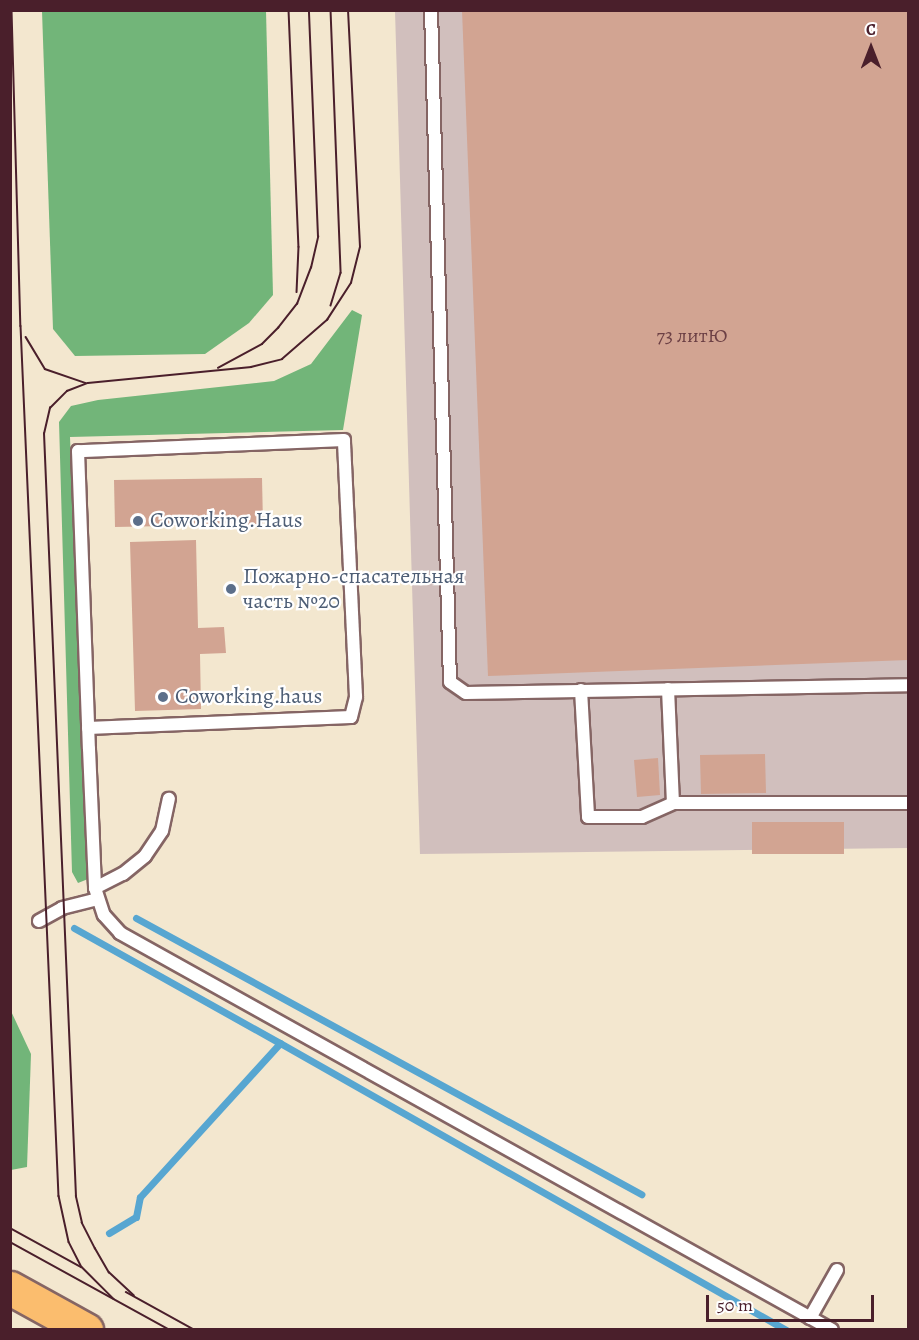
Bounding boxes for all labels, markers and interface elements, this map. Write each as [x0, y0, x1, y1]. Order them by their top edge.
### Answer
north arrow [841, 18, 901, 78]
text: С [866, 19, 876, 41]
house number: 73 литЮ [656, 323, 728, 347]
place label: Coworking.Haus [150, 508, 303, 534]
marker: Coworking.Haus [131, 514, 145, 528]
place label: Пожарно-спасательная часть №20 [243, 563, 465, 614]
marker: Пожарно-спасательная часть №20 [224, 582, 238, 596]
place label: Coworking.haus [175, 684, 322, 710]
marker: Coworking.haus [156, 690, 170, 704]
scale bar [709, 1283, 877, 1321]
text: 50 m [717, 1293, 753, 1317]

